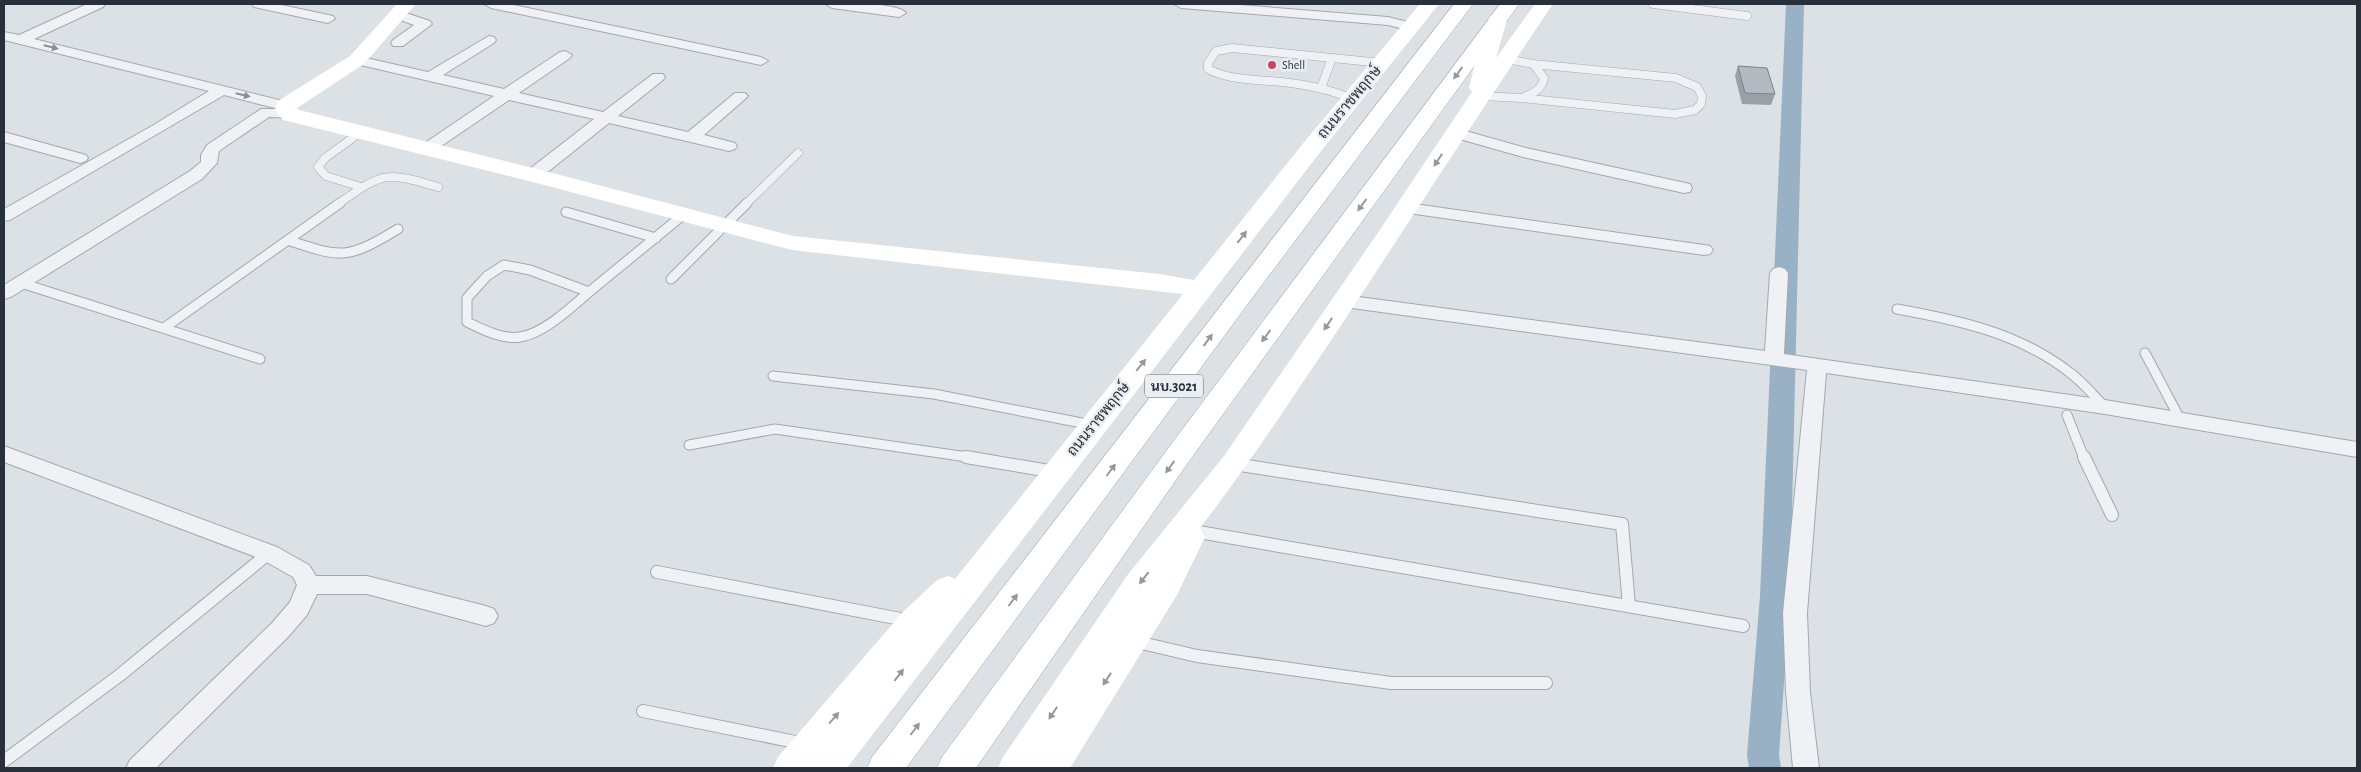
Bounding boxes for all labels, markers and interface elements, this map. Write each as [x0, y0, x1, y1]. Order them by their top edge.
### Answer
one-way arrow [44, 43, 59, 51]
marker: Shell [1266, 59, 1278, 71]
place label: Shell [1282, 59, 1305, 71]
street label: ถนนราชพฤกษ์ [1312, 61, 1385, 142]
one-way arrow [1453, 67, 1463, 80]
one-way arrow [235, 91, 250, 99]
one-way arrow [1433, 153, 1443, 166]
one-way arrow [1357, 198, 1367, 211]
one-way arrow [1237, 230, 1247, 244]
one-way arrow [1324, 317, 1333, 331]
one-way arrow [1261, 329, 1271, 343]
one-way arrow [1203, 333, 1213, 347]
one-way arrow [1136, 359, 1147, 372]
road number: นบ.3021 [1145, 374, 1203, 398]
street label: ถนนราชพฤกษ์ [1062, 377, 1134, 460]
one-way arrow [1165, 460, 1175, 474]
one-way arrow [1106, 463, 1116, 477]
one-way arrow [1138, 571, 1149, 584]
one-way arrow [1008, 593, 1018, 607]
one-way arrow [894, 669, 905, 682]
one-way arrow [1102, 672, 1112, 686]
one-way arrow [1048, 706, 1058, 719]
one-way arrow [829, 712, 840, 725]
one-way arrow [910, 722, 920, 736]

